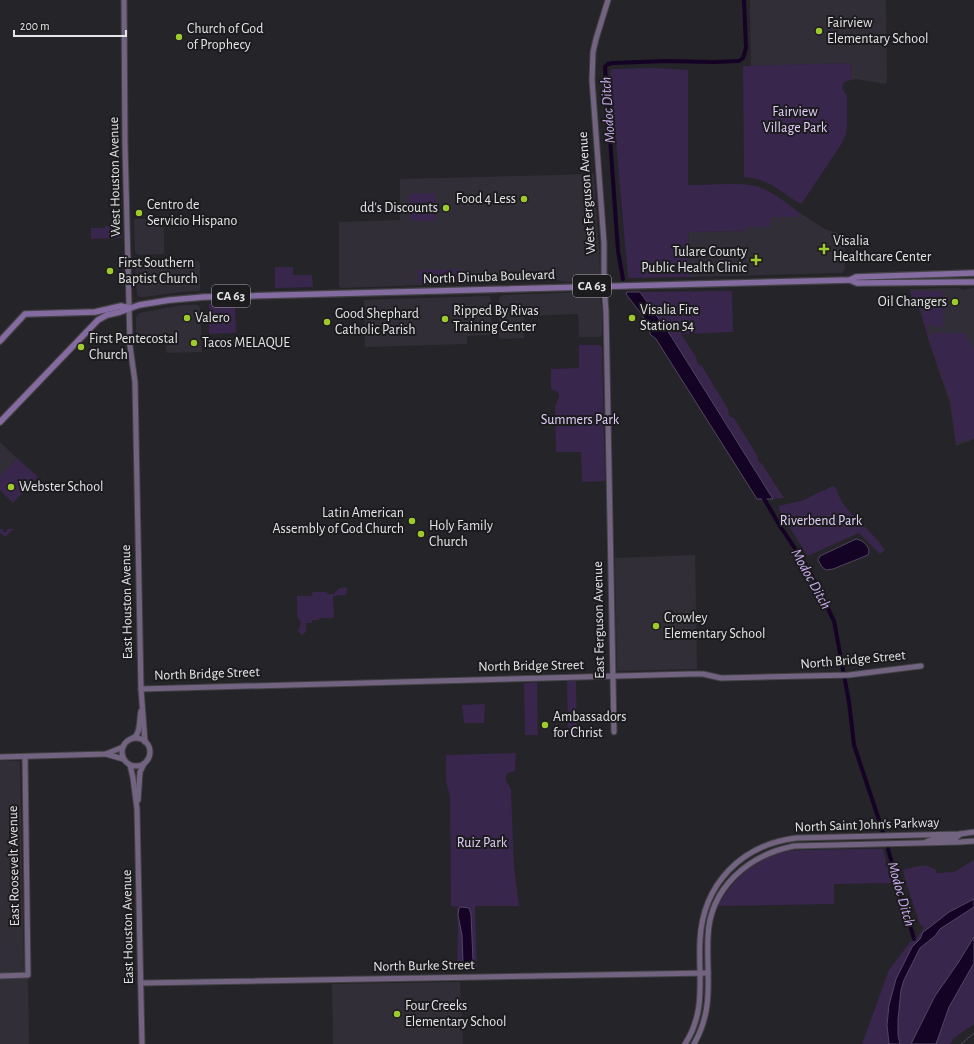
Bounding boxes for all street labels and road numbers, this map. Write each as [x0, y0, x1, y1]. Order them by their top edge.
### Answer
street label: West Houston Avenue [107, 117, 123, 237]
street label: West Ferguson Avenue [576, 131, 598, 255]
street label: North Dinuba Boulevard [423, 268, 555, 286]
road number: CA 63 [573, 275, 611, 297]
road number: CA 63 [212, 285, 250, 307]
street label: East Houston Avenue [119, 545, 135, 659]
street label: East Ferguson Avenue [591, 561, 607, 679]
street label: North Bridge Street [800, 648, 907, 672]
street label: North Bridge Street [478, 658, 584, 674]
street label: North Bridge Street [154, 665, 261, 683]
street label: East Roosevelt Avenue [6, 806, 22, 926]
street label: North Saint John's Parkway [794, 815, 940, 835]
street label: East Houston Avenue [120, 870, 136, 984]
street label: North Burke Street [373, 958, 475, 974]

